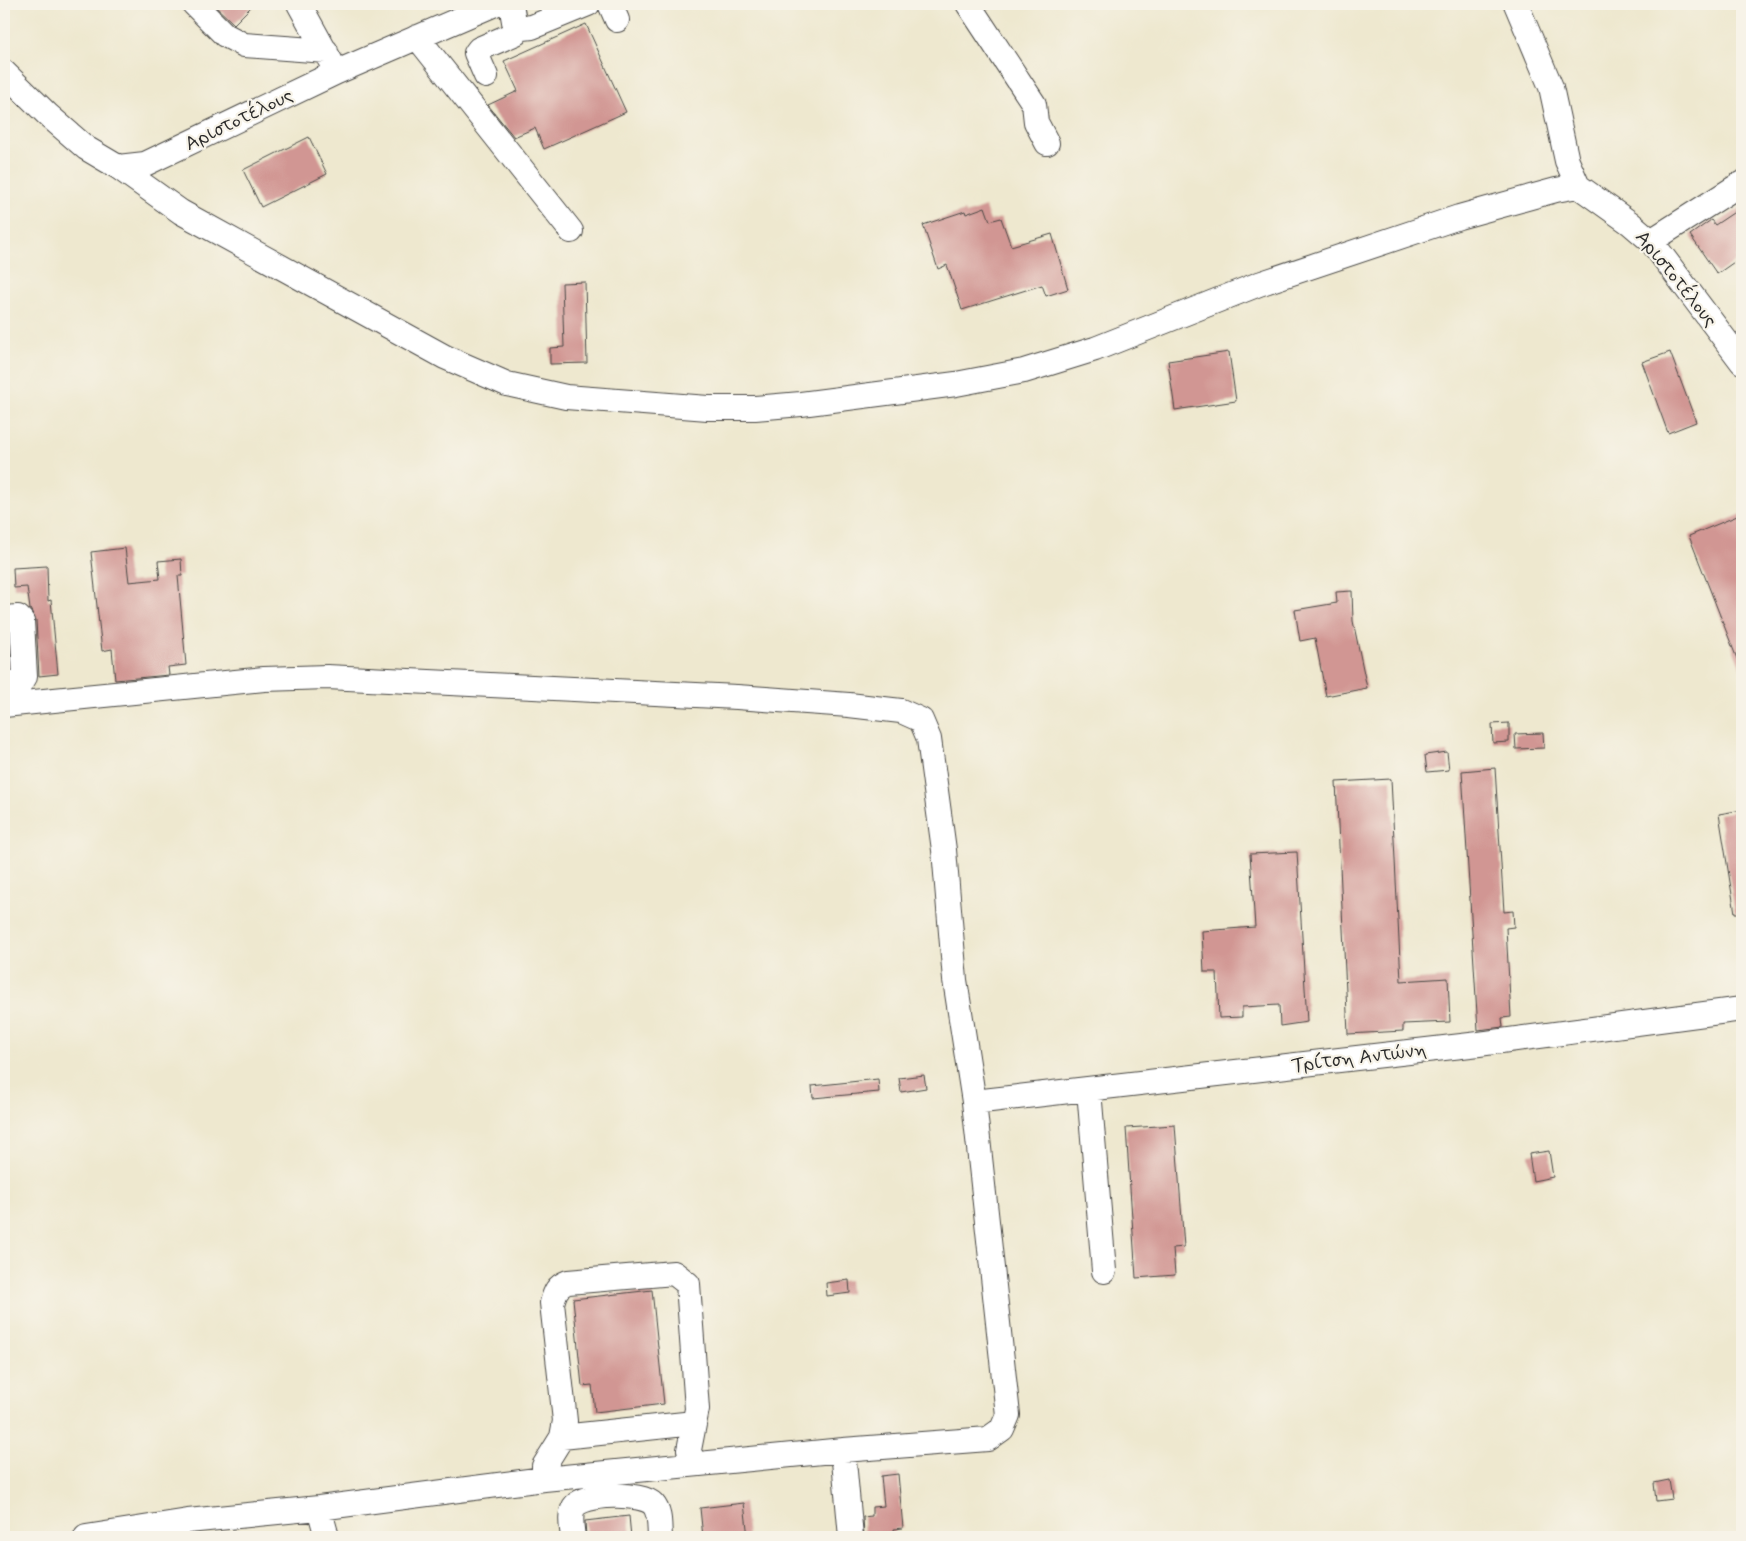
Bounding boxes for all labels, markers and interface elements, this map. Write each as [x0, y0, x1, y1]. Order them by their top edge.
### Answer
street label: Αριστοτέλους [180, 82, 298, 158]
street label: Αριστοτέλους [1629, 225, 1724, 333]
street label: Τρίτση Αντώνη [1290, 1036, 1428, 1080]

